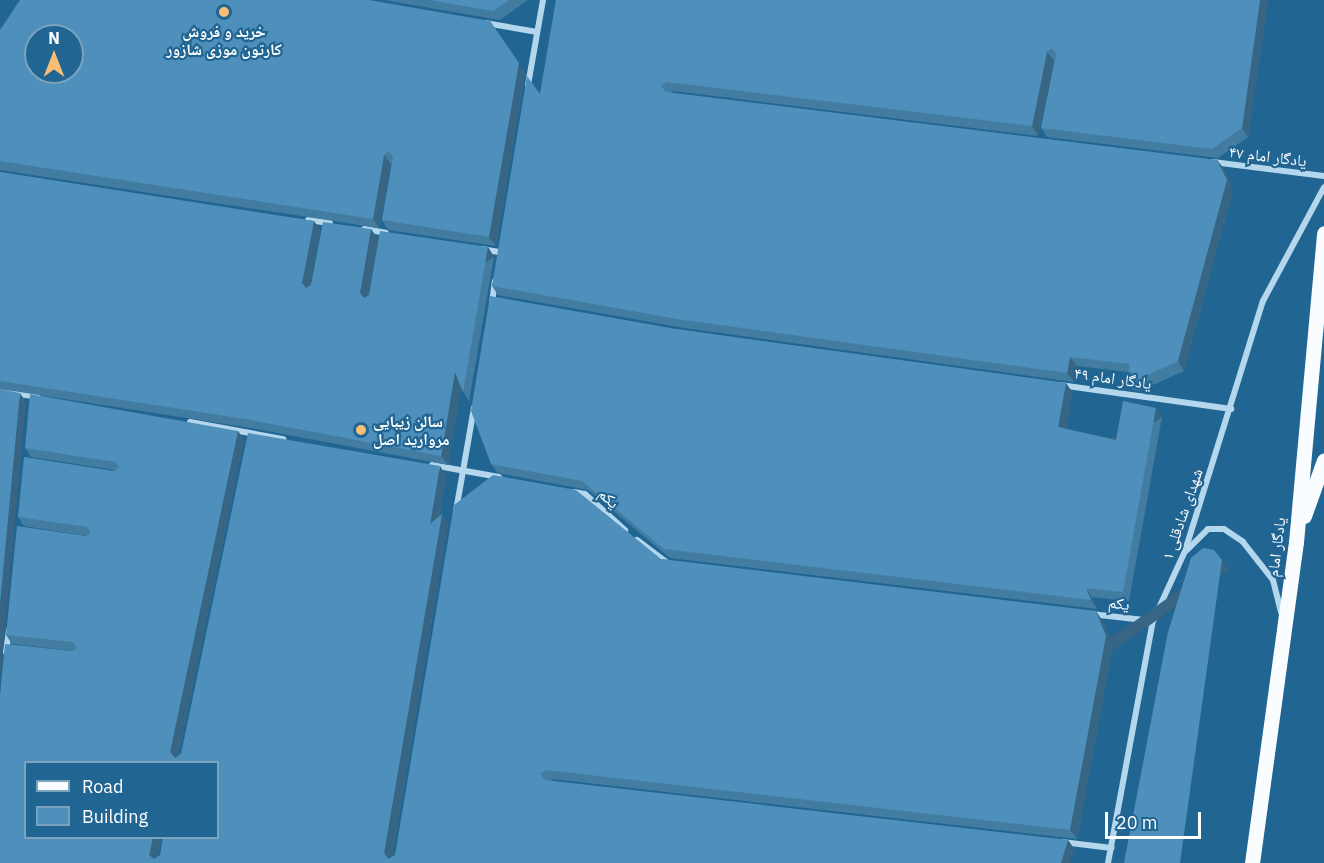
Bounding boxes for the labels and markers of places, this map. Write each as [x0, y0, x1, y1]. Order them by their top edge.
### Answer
marker: خرید و فروش کارتون موزی شازور [217, 5, 231, 19]
place label: خرید و فروش کارتون موزی شازور [166, 21, 282, 59]
place label: سالن زیبایی مروارید اصل [373, 411, 450, 449]
marker: سالن زیبایی مروارید اصل [354, 423, 368, 437]

